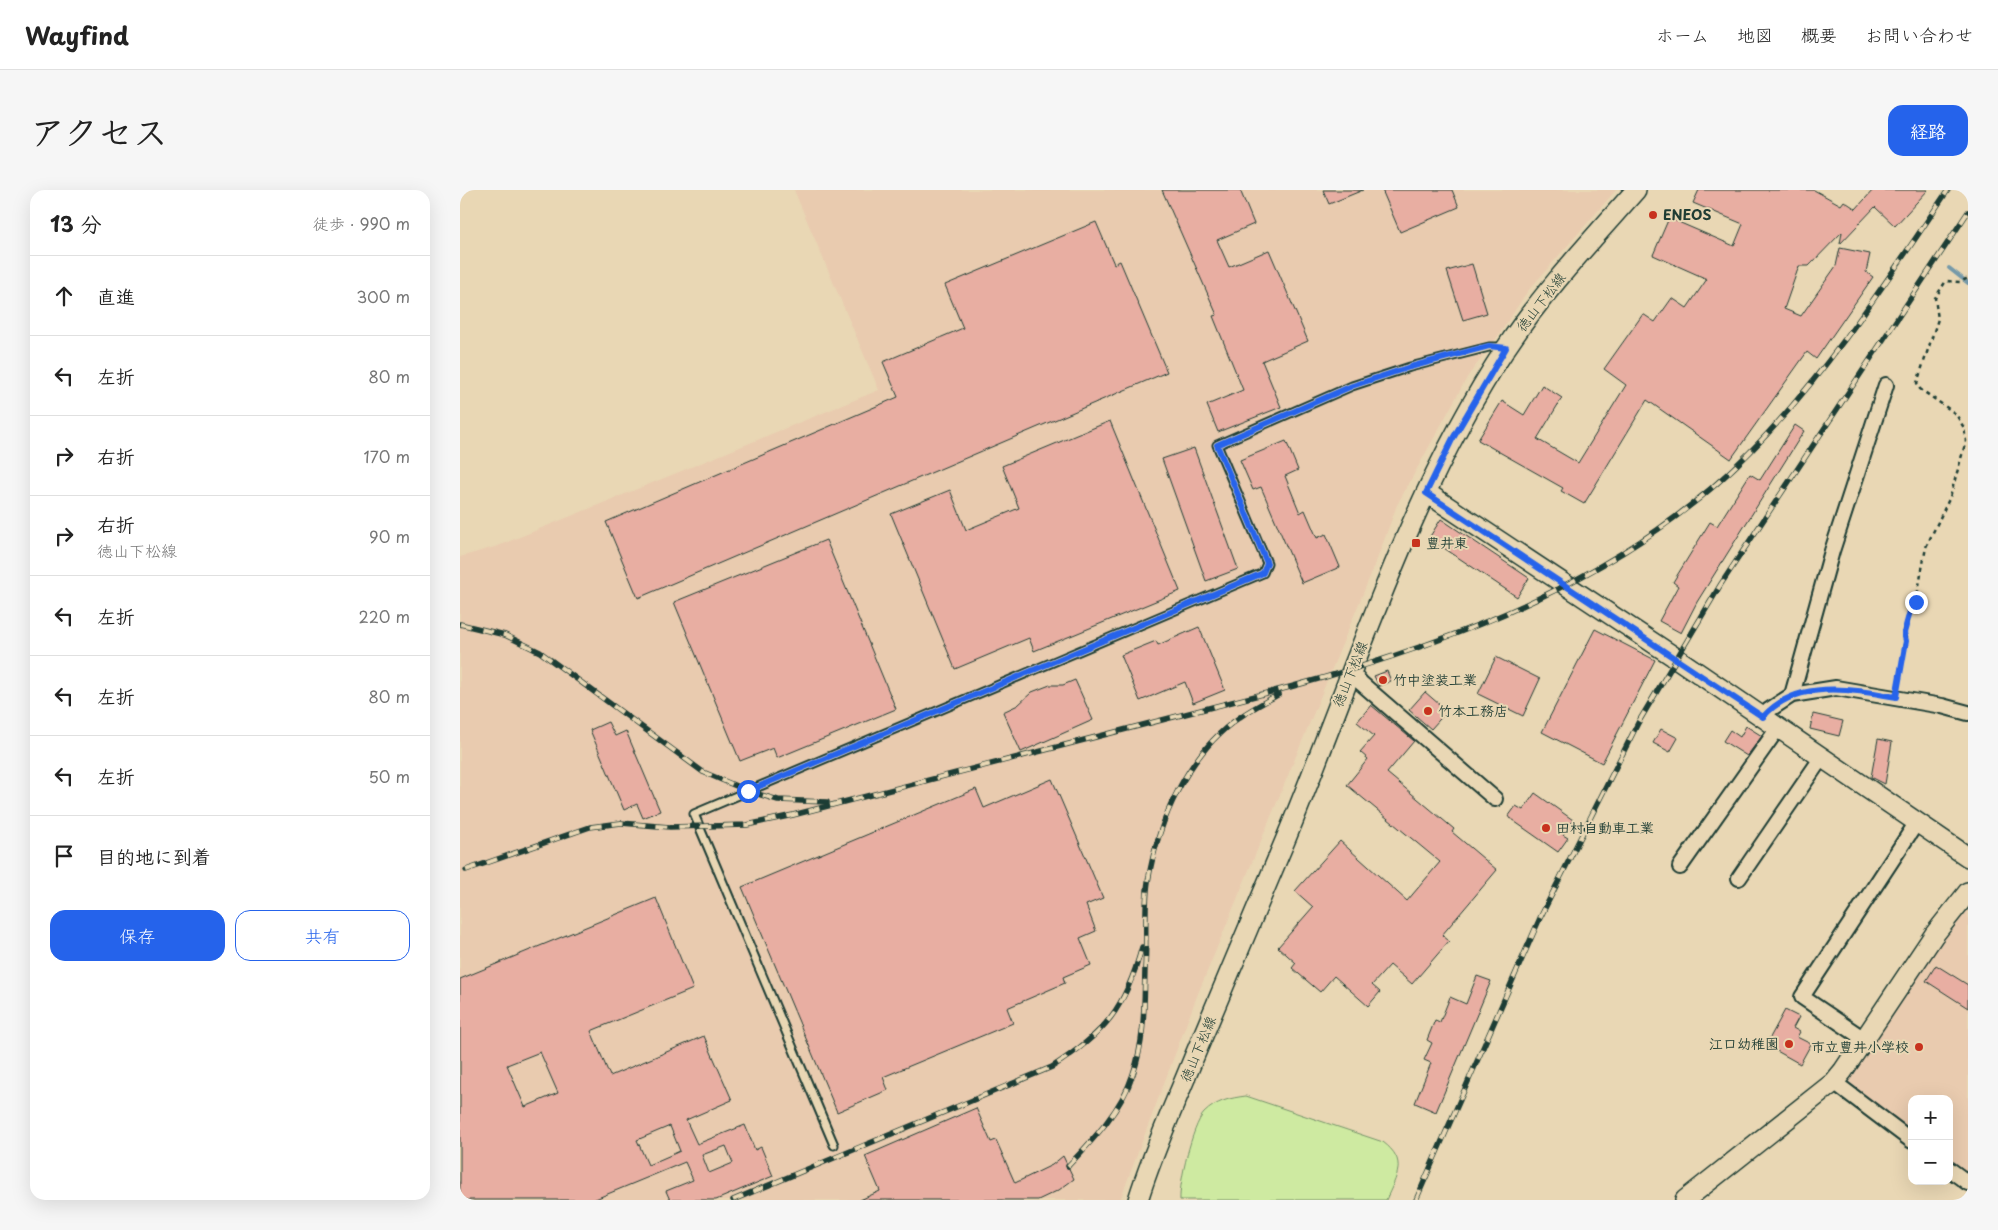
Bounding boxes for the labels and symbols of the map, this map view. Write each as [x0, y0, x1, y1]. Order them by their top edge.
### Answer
place label: ENEOS [1663, 204, 1711, 225]
marker: ENEOS [1647, 209, 1659, 221]
street label: 徳山下松線 [1511, 268, 1570, 336]
place label: 豊井東 [1426, 532, 1468, 553]
marker: 豊井東 [1410, 537, 1422, 549]
route end [1905, 591, 1928, 614]
street label: 徳山下松線 [1327, 637, 1372, 710]
place label: 竹中塗装工業 [1393, 669, 1477, 690]
marker: 竹中塗装工業 [1377, 674, 1389, 686]
place label: 竹本工務店 [1438, 700, 1508, 721]
marker: 竹本工務店 [1422, 705, 1434, 717]
route start [737, 780, 760, 803]
place label: 田村自動車工業 [1556, 817, 1654, 838]
marker: 田村自動車工業 [1540, 822, 1552, 834]
street label: 徳山下松線 [1174, 1012, 1221, 1085]
place label: 江口幼稚園 [1709, 1033, 1779, 1054]
place label: 市立豊井小学校 [1811, 1036, 1909, 1057]
marker: 江口幼稚園 [1783, 1038, 1795, 1050]
marker: 市立豊井小学校 [1913, 1041, 1925, 1053]

